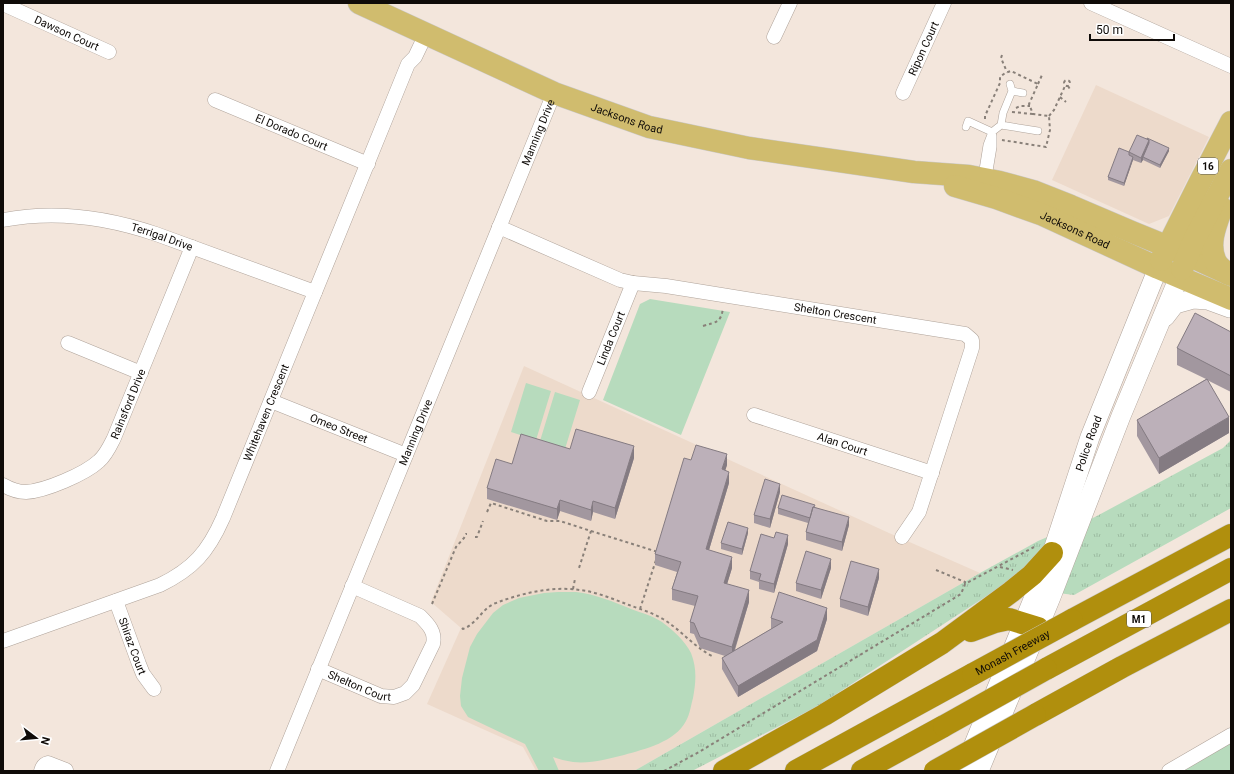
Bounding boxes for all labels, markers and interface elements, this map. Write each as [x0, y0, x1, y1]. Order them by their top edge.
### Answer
street label: Dawson Court [32, 13, 101, 53]
scale bar [1090, 16, 1174, 42]
street label: Ripon Court [905, 19, 941, 77]
text: 50 m [1096, 23, 1123, 37]
street label: Manning Drive [519, 97, 557, 167]
street label: Jacksons Road [589, 100, 664, 136]
street label: El Dorado Court [254, 111, 330, 153]
road number: 16 [1198, 158, 1218, 174]
street label: Jacksons Road [1038, 208, 1112, 251]
street label: Terrigal Drive [130, 220, 195, 253]
street label: Shelton Crescent [793, 300, 878, 326]
street label: Linda Court [594, 309, 628, 367]
street label: Whitehaven Crescent [240, 362, 292, 463]
street label: Rainsford Drive [108, 367, 148, 441]
street label: Manning Drive [396, 397, 435, 467]
street label: Omeo Street [308, 411, 370, 446]
street label: Police Road [1073, 414, 1104, 473]
street label: Alan Court [816, 430, 869, 458]
road number: M1 [1127, 611, 1151, 627]
street label: Shiraz Court [116, 616, 149, 677]
street label: Monash Freeway [973, 626, 1053, 678]
street label: Shelton Court [326, 668, 392, 703]
north arrow [16, 718, 56, 758]
text: N [38, 735, 52, 746]

